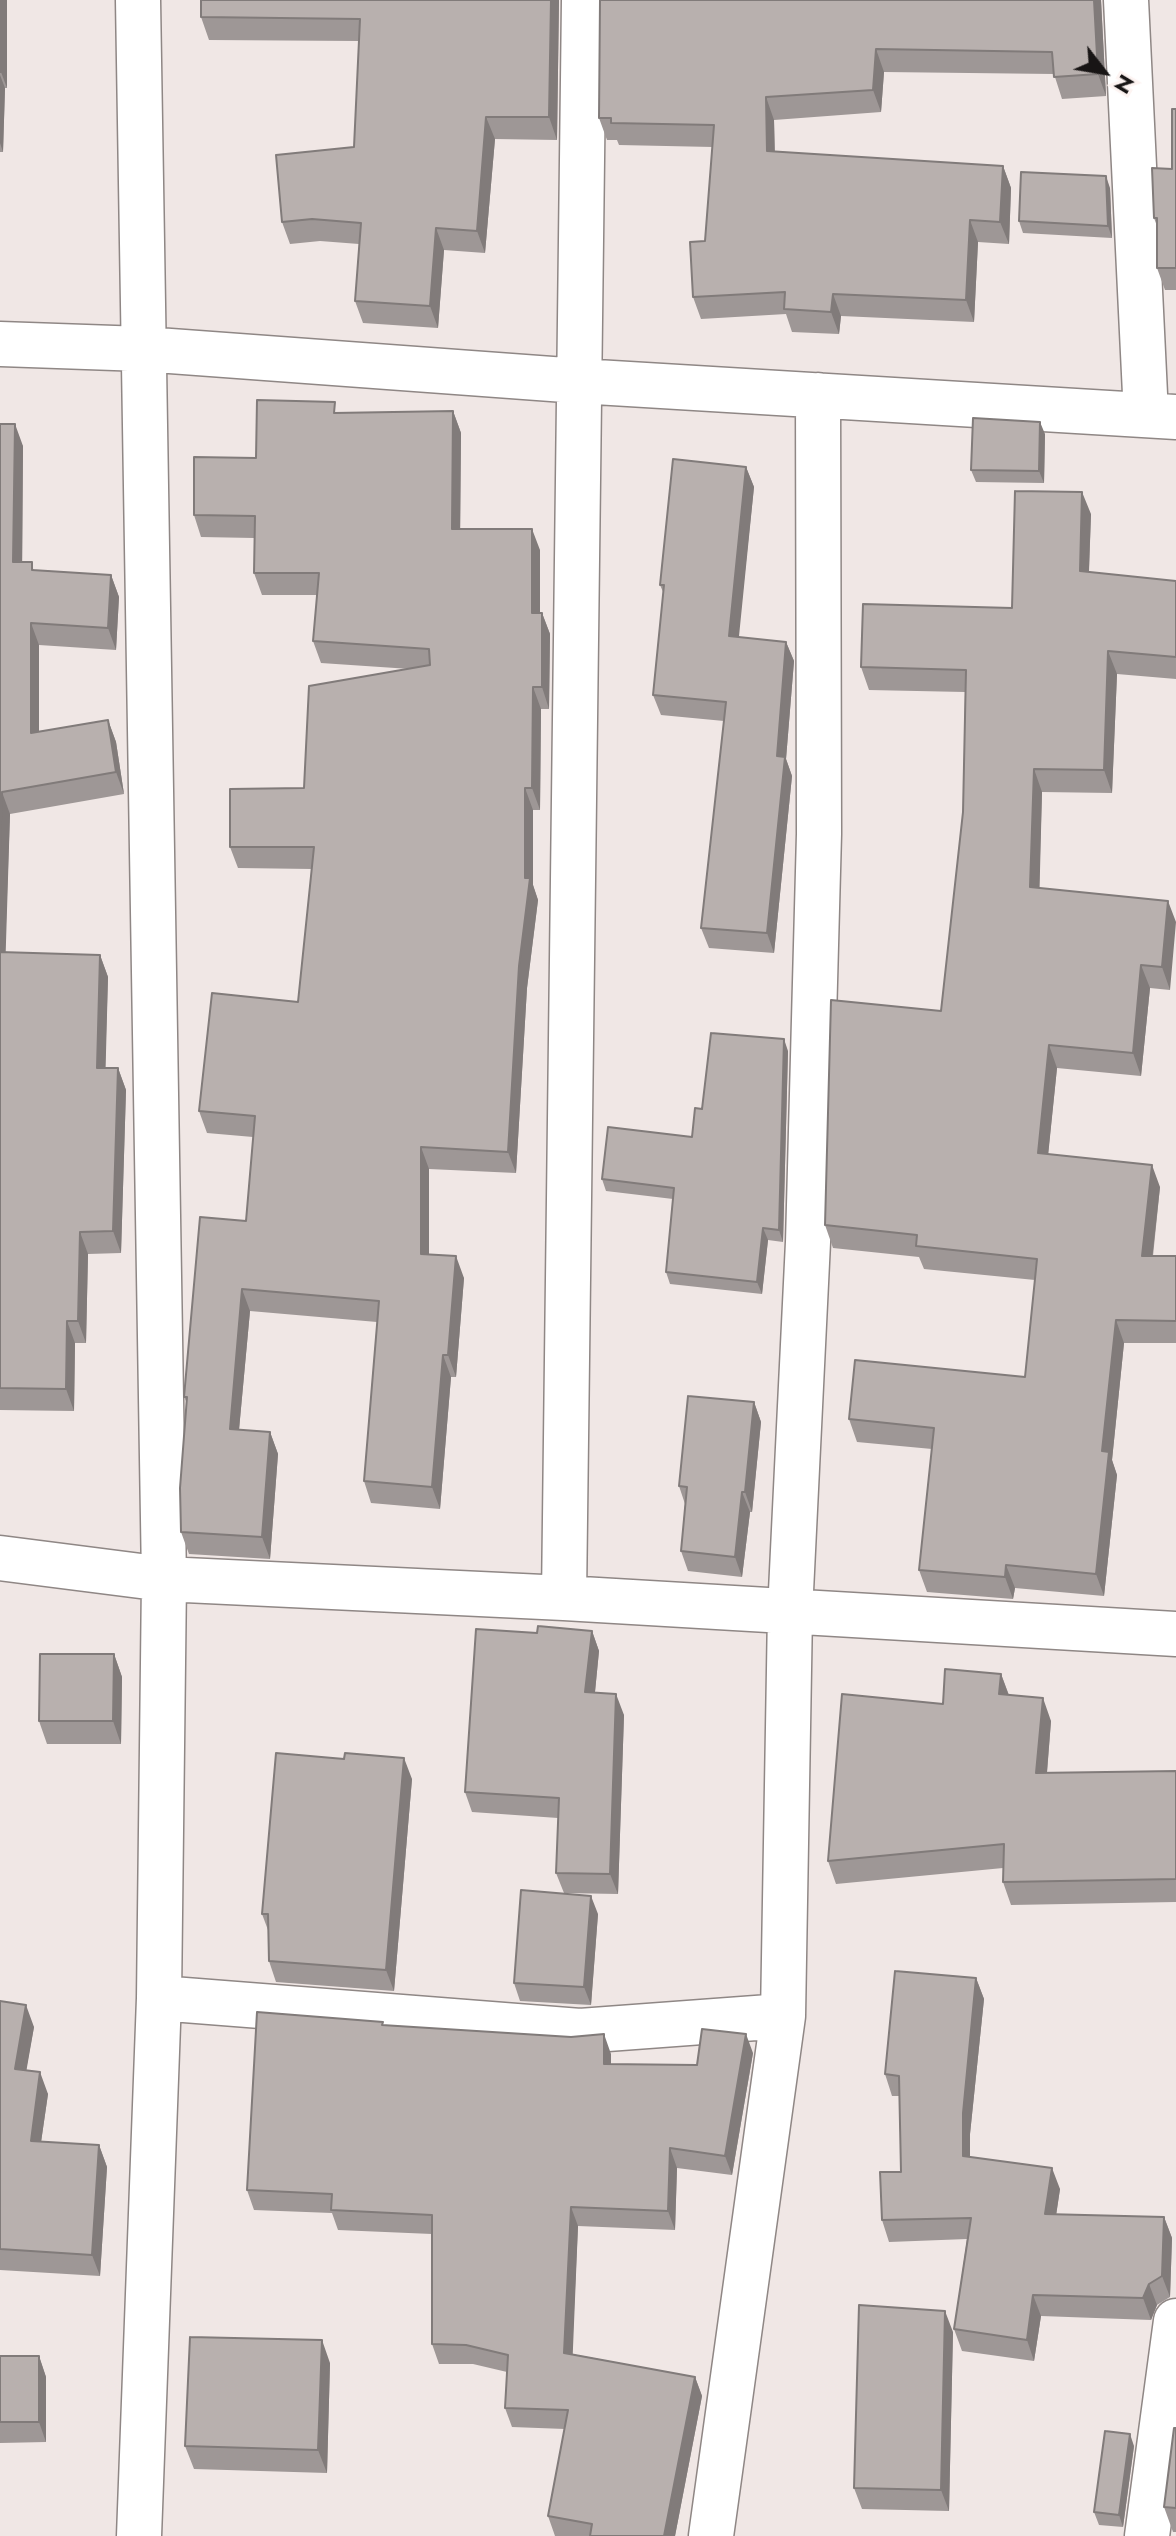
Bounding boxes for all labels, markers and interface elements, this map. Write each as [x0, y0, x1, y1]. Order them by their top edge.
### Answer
north arrow [1064, 32, 1144, 112]
text: N [1106, 69, 1143, 100]

